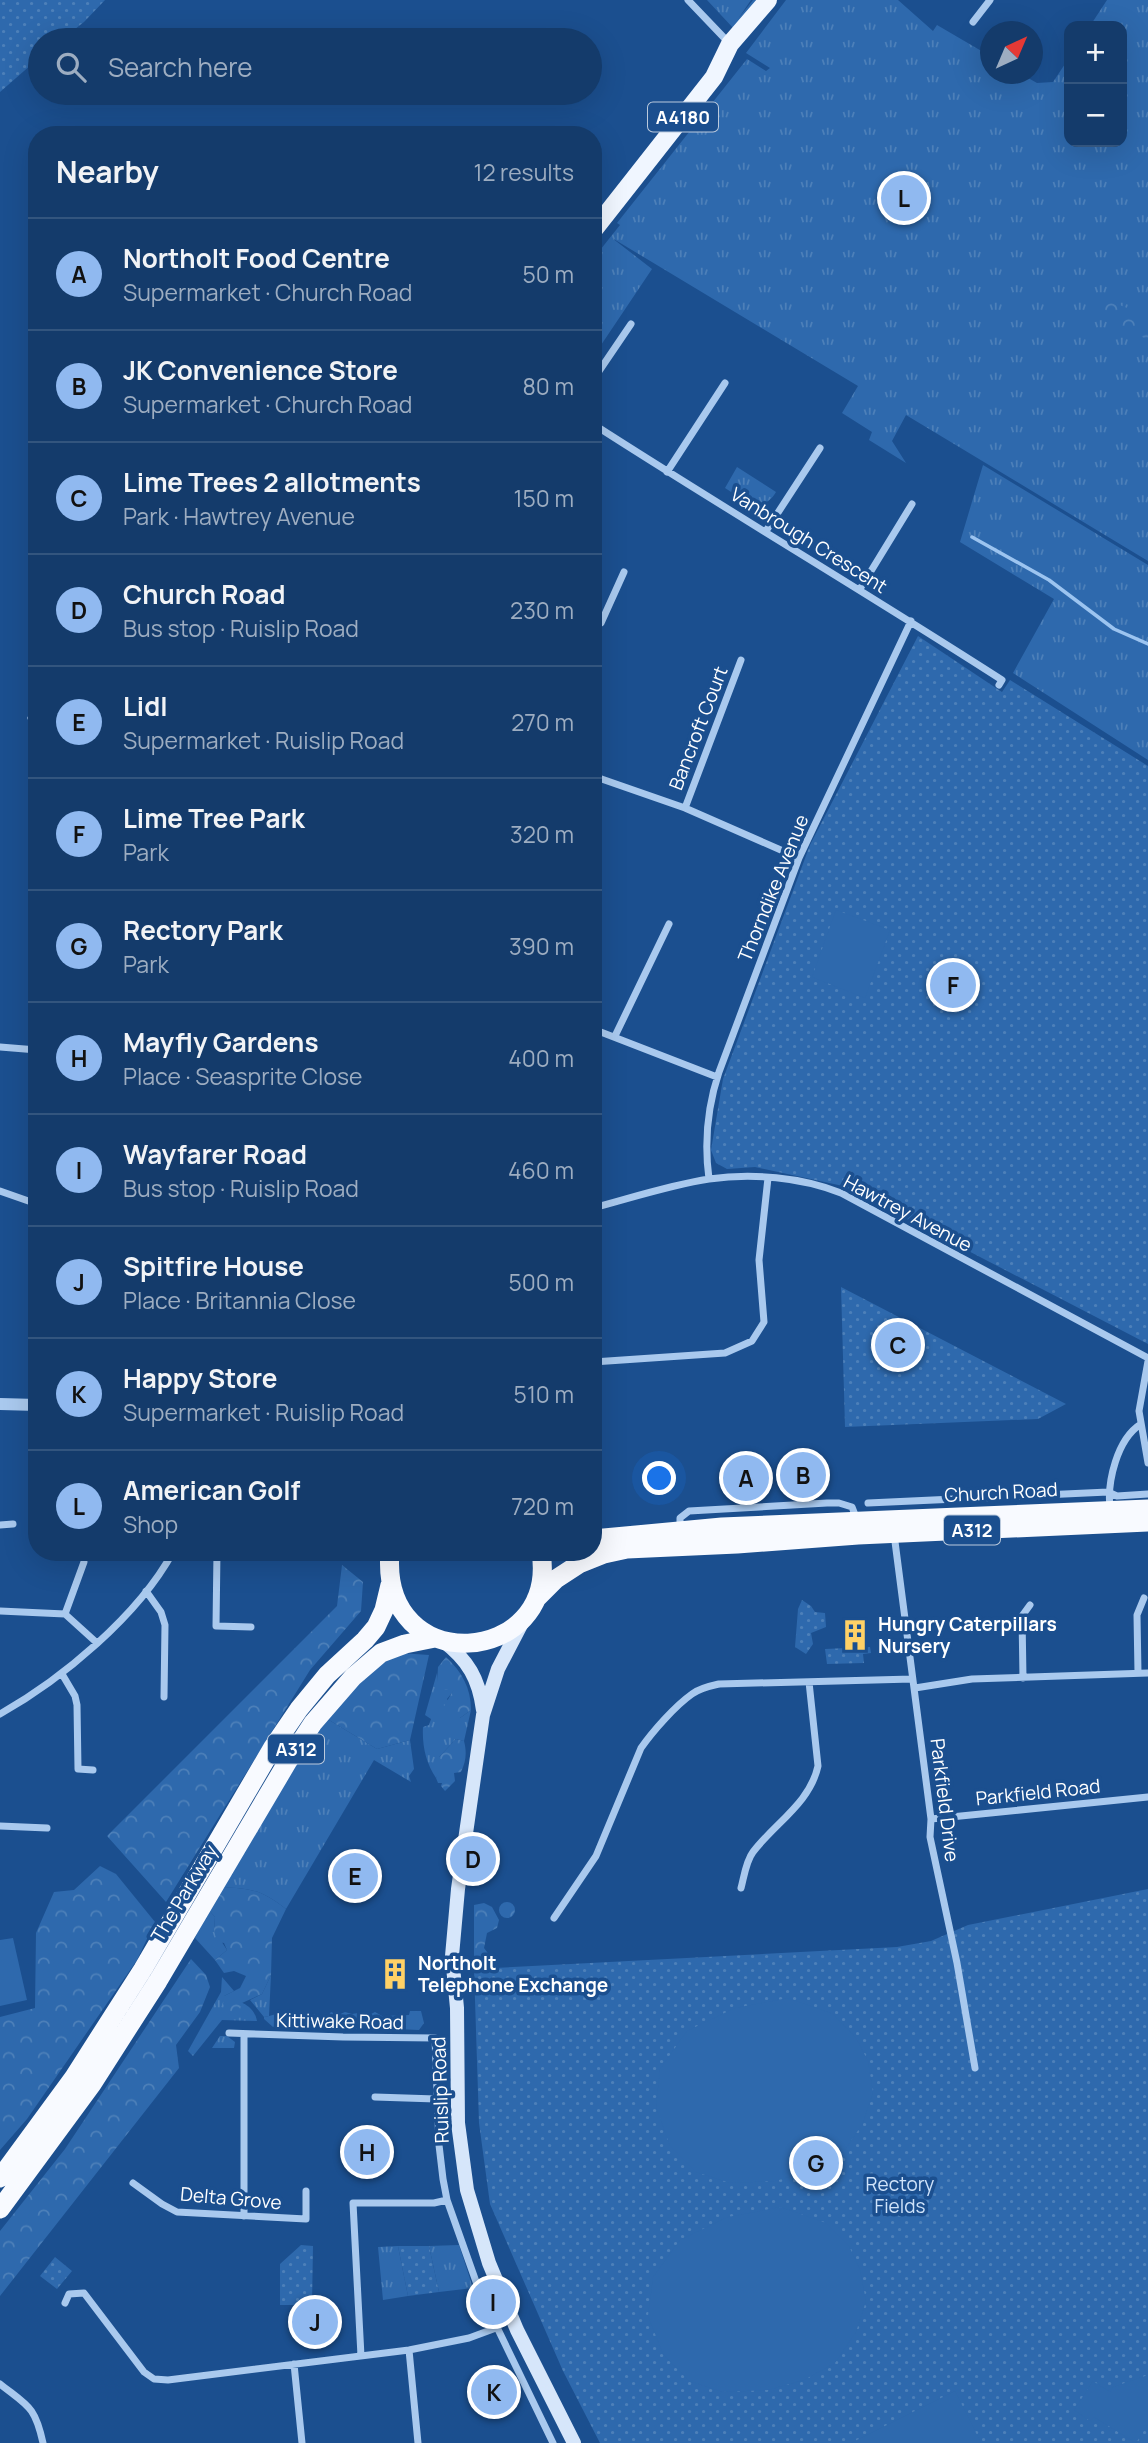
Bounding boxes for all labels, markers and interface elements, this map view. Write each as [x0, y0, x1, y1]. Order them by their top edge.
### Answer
north arrow [980, 21, 1043, 84]
map controls [1064, 21, 1127, 147]
button: + [1064, 21, 1127, 84]
search box [28, 28, 602, 105]
icon: search [52, 48, 90, 86]
text: Search here [108, 49, 253, 85]
button: − [1064, 84, 1127, 147]
road number: A4180 [648, 103, 718, 132]
text: Nearby [56, 151, 159, 192]
text: 12 results [473, 156, 574, 188]
pin: L [881, 172, 927, 224]
text: Northolt Food Centre [123, 240, 390, 276]
text: A [71, 258, 87, 290]
text: 50 m [523, 258, 574, 290]
text: Supermarket · Church Road [123, 276, 412, 308]
text: JK Convenience Store [123, 352, 398, 388]
text: B [72, 370, 86, 402]
text: 80 m [523, 370, 574, 402]
text: Supermarket · Church Road [123, 388, 412, 420]
text: Lime Trees 2 allotments [123, 464, 421, 500]
street label: Vanbrough Crescent [726, 481, 892, 599]
text: C [71, 482, 88, 514]
text: 150 m [514, 482, 574, 514]
text: Park · Hawtrey Avenue [123, 500, 355, 532]
text: Church Road [123, 576, 286, 612]
text: D [71, 594, 87, 626]
text: 230 m [510, 594, 574, 626]
text: Bus stop · Ruislip Road [123, 612, 359, 644]
street label: Bancroft Court [662, 662, 734, 794]
text: Lidl [123, 688, 168, 724]
text: E [72, 706, 86, 738]
text: 270 m [511, 706, 574, 738]
text: Supermarket · Ruislip Road [123, 724, 404, 756]
text: Lime Tree Park [123, 800, 305, 836]
street label: Thorndike Avenue [732, 810, 814, 966]
text: F [73, 818, 85, 850]
text: 320 m [510, 818, 574, 850]
text: Park [123, 836, 169, 868]
text: Rectory Park [123, 912, 283, 948]
text: G [71, 930, 87, 962]
text: 390 m [509, 930, 574, 962]
text: Park [123, 948, 169, 980]
pin: F [930, 959, 976, 1011]
text: Mayfly Gardens [123, 1024, 318, 1060]
text: H [71, 1042, 87, 1074]
text: 400 m [508, 1042, 574, 1074]
text: Place · Seasprite Close [123, 1060, 362, 1092]
text: Wayfarer Road [123, 1136, 307, 1172]
text: I [76, 1154, 82, 1186]
text: 460 m [508, 1154, 574, 1186]
street label: Hawtrey Avenue [839, 1168, 977, 1258]
text: Bus stop · Ruislip Road [123, 1172, 359, 1204]
text: Spitfire House [123, 1248, 304, 1284]
text: J [73, 1266, 85, 1298]
text: 500 m [509, 1266, 574, 1298]
text: Place · Britannia Close [123, 1284, 356, 1316]
pin: C [875, 1319, 921, 1371]
text: Happy Store [123, 1360, 277, 1396]
text: K [72, 1378, 86, 1410]
text: 510 m [514, 1378, 574, 1410]
text: Supermarket · Ruislip Road [123, 1396, 404, 1428]
pin: B [780, 1449, 826, 1501]
pin: A [723, 1452, 769, 1504]
your location [642, 1461, 676, 1495]
text: American Golf [123, 1472, 300, 1508]
street label: Church Road [944, 1476, 1058, 1508]
text: L [73, 1490, 85, 1522]
text: 720 m [511, 1490, 574, 1522]
text: Shop [123, 1508, 178, 1540]
road number: A312 [944, 1516, 1000, 1545]
place label: Hungry Caterpillars Nursery [878, 1611, 1057, 1659]
building icon: Hungry Caterpillars Nursery [838, 1618, 872, 1652]
road number: A312 [268, 1734, 324, 1764]
street label: Parkfield Drive [925, 1737, 965, 1863]
street label: Parkfield Road [975, 1773, 1101, 1811]
pin: D [450, 1833, 496, 1885]
street label: The Parkway [145, 1839, 223, 1947]
pin: E [332, 1850, 378, 1902]
place label: Northolt Telephone Exchange [418, 1950, 608, 1998]
building icon: Northolt Telephone Exchange [378, 1957, 412, 1991]
street label: Kittiwake Road [276, 2007, 404, 2035]
street label: Ruislip Road [425, 2036, 455, 2144]
pin: H [344, 2126, 390, 2178]
pin: G [793, 2137, 839, 2189]
park label: Rectory Fields [866, 2171, 934, 2219]
street label: Delta Grove [179, 2181, 283, 2215]
pin: I [470, 2276, 516, 2328]
pin: J [292, 2296, 338, 2348]
pin: K [471, 2366, 517, 2418]

